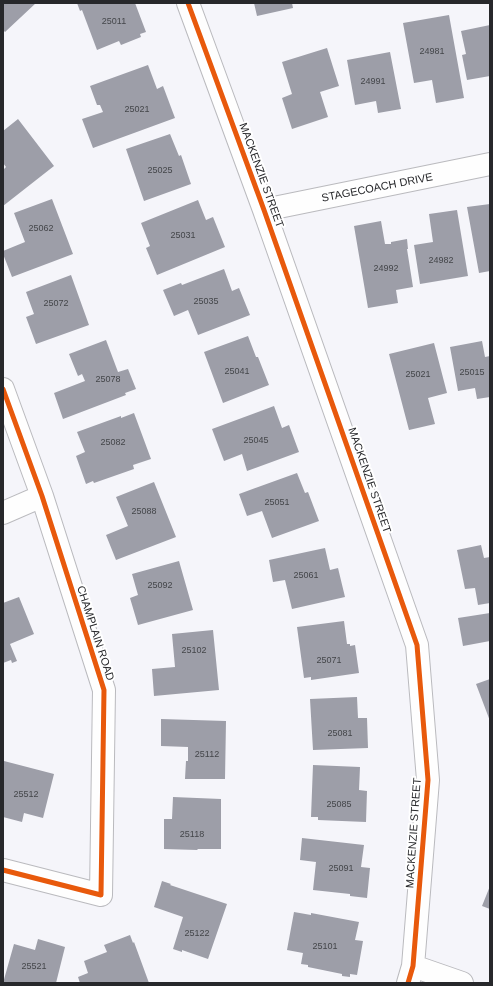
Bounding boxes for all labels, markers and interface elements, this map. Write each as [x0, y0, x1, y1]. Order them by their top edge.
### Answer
house number: 25011 [102, 16, 126, 26]
house number: 24981 [419, 46, 445, 56]
house number: 24991 [360, 76, 386, 86]
house number: 25021 [124, 104, 150, 114]
street label: MACKENZIE STREET [237, 121, 287, 229]
house number: 25025 [147, 165, 173, 175]
street label: STAGECOACH DRIVE [320, 170, 434, 204]
house number: 25062 [28, 223, 54, 233]
house number: 25031 [170, 230, 196, 240]
house number: 24982 [428, 255, 454, 265]
house number: 24992 [373, 263, 399, 273]
house number: 25035 [193, 296, 219, 306]
house number: 25072 [43, 298, 69, 308]
house number: 25041 [224, 366, 250, 376]
house number: 25015 [459, 367, 485, 377]
house number: 25021 [405, 369, 431, 379]
house number: 25078 [95, 374, 121, 384]
street label: MACKENZIE STREET [346, 426, 394, 535]
house number: 25045 [243, 435, 269, 445]
house number: 25082 [100, 437, 126, 447]
house number: 25051 [264, 497, 290, 507]
house number: 25088 [131, 506, 157, 516]
house number: 25061 [293, 570, 319, 580]
house number: 25092 [147, 580, 173, 590]
street label: CHAMPLAIN ROAD [75, 584, 117, 682]
house number: 25102 [181, 645, 207, 655]
house number: 25071 [316, 655, 342, 665]
house number: 25081 [327, 728, 353, 738]
house number: 25112 [195, 749, 219, 759]
street label: MACKENZIE STREET [403, 777, 423, 889]
house number: 25512 [13, 789, 39, 799]
house number: 25085 [326, 799, 352, 809]
house number: 25118 [180, 829, 204, 839]
house number: 25091 [328, 863, 354, 873]
house number: 25122 [184, 928, 210, 938]
house number: 25101 [312, 941, 338, 951]
house number: 25521 [21, 961, 47, 971]

